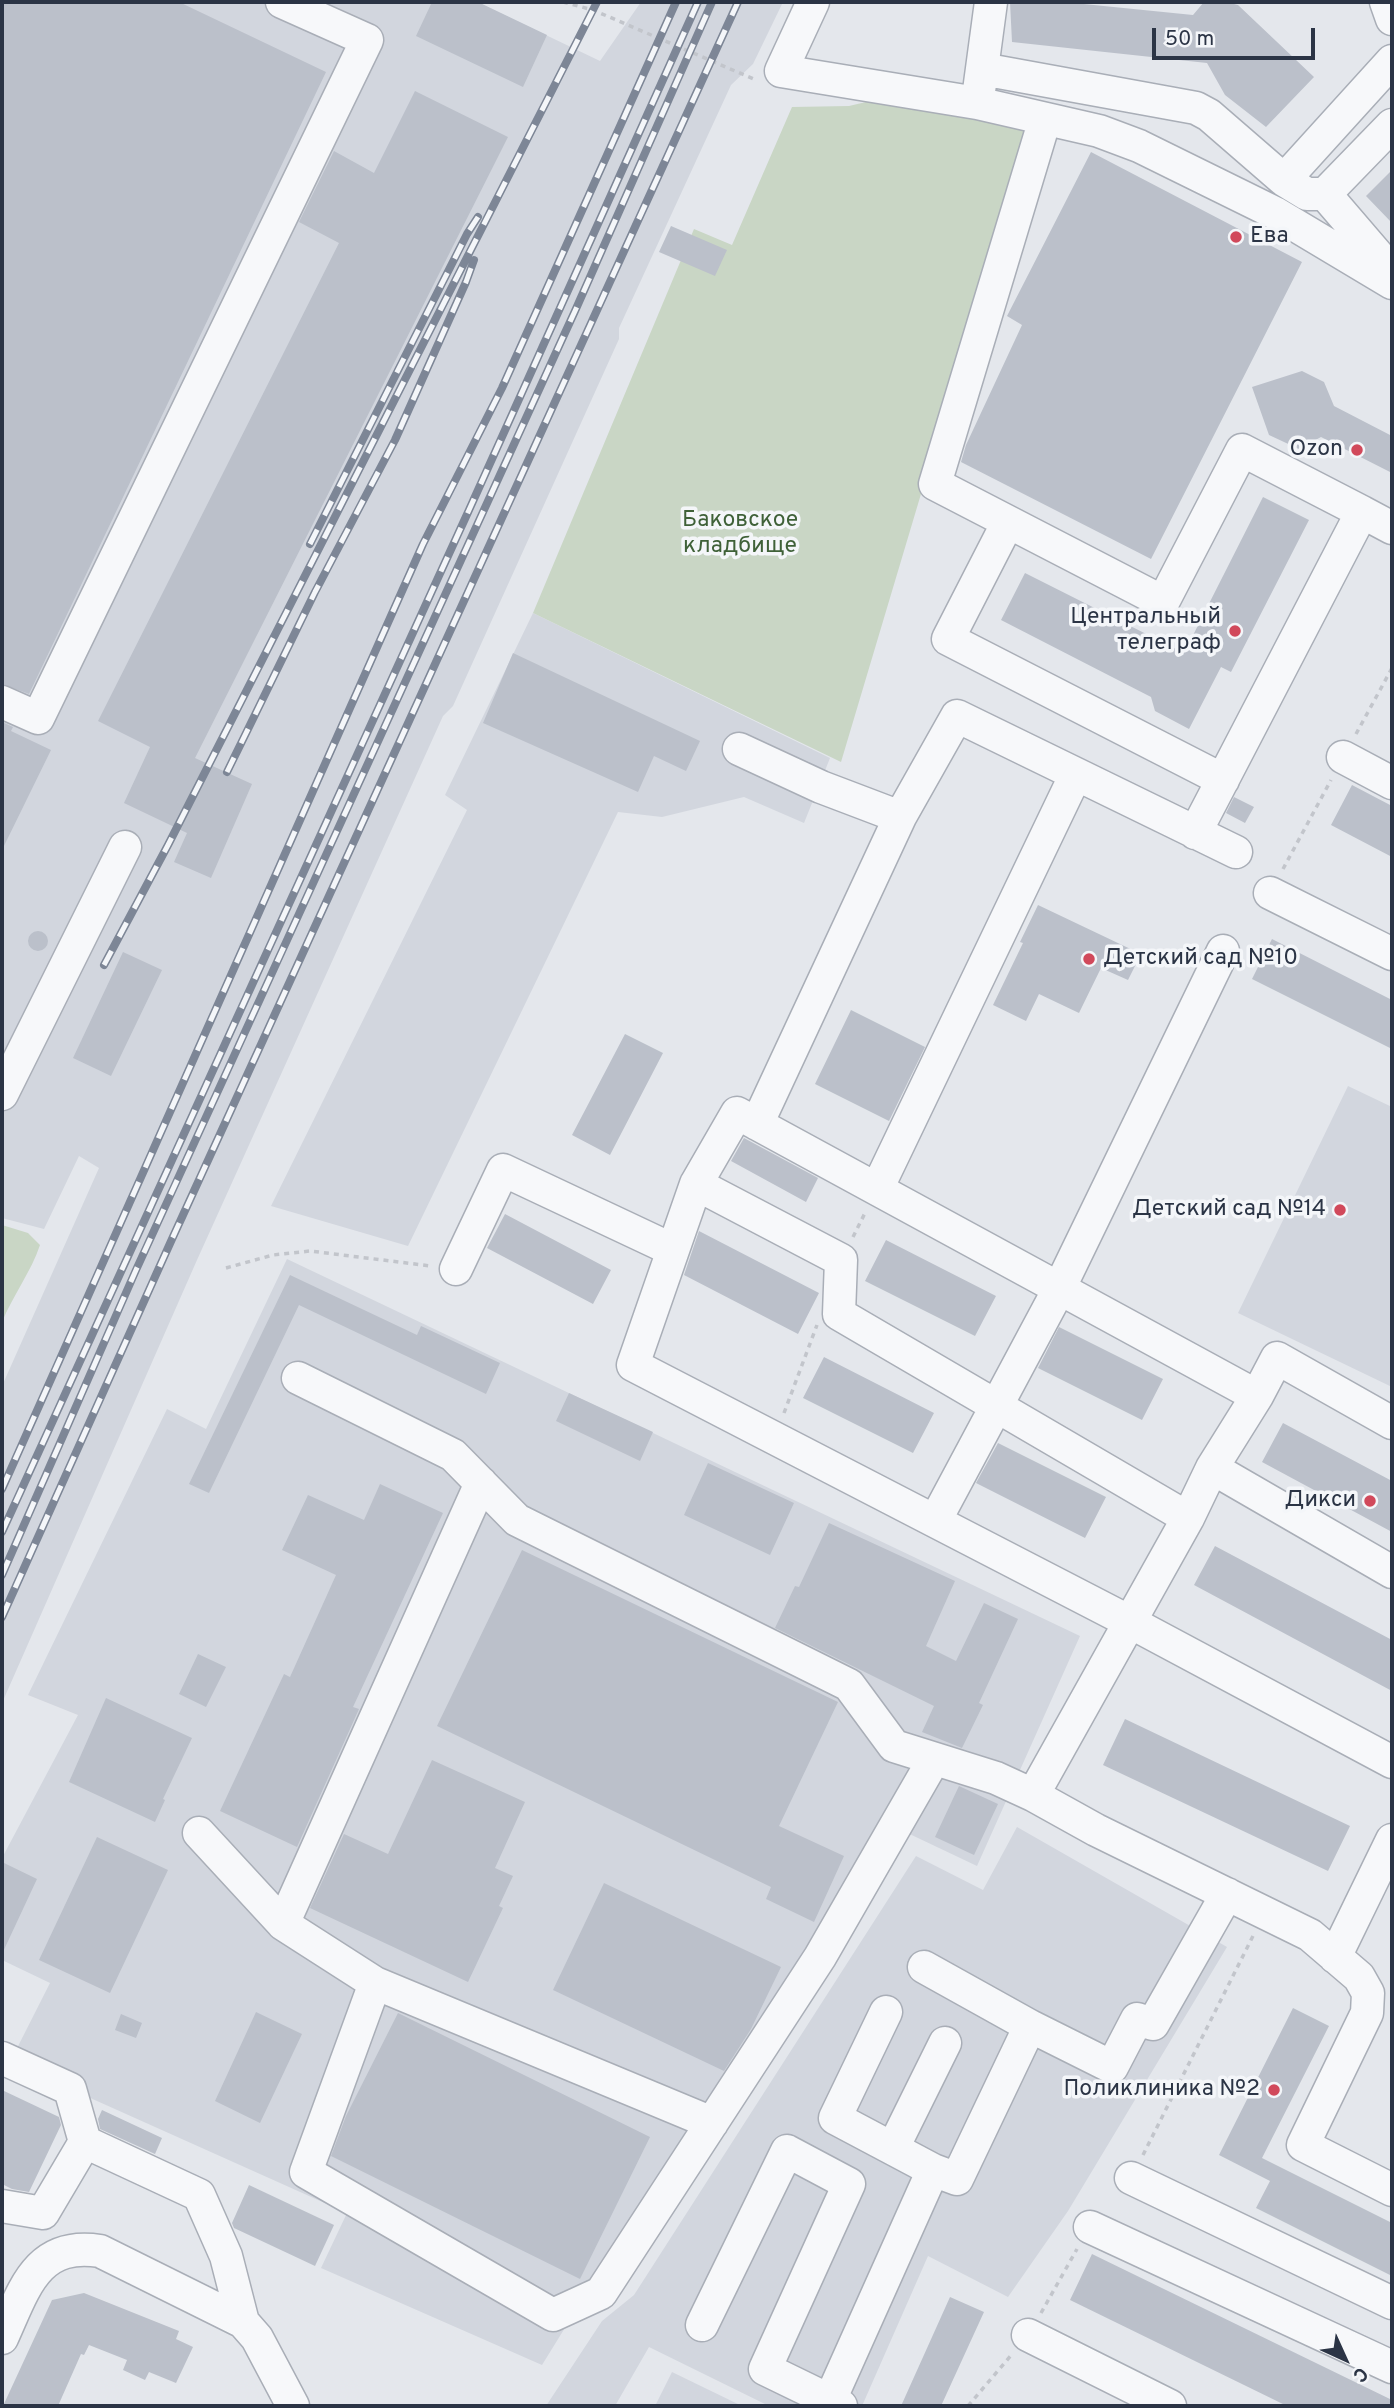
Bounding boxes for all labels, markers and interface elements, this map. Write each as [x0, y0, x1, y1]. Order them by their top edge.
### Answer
scale bar [1156, 14, 1319, 58]
text: 50 m [1165, 26, 1214, 53]
place label: Ева [1250, 223, 1289, 251]
marker: Ева [1228, 229, 1244, 245]
place label: Ozon [1290, 436, 1343, 464]
marker: Ozon [1349, 442, 1365, 458]
park label: Баковское кладбище [682, 507, 798, 561]
place label: Центральный телеграф [1070, 604, 1221, 658]
marker: Центральный телеграф [1227, 623, 1243, 639]
place label: Детский сад №10 [1103, 945, 1298, 973]
marker: Детский сад №10 [1081, 951, 1097, 967]
place label: Детский сад №14 [1132, 1196, 1326, 1224]
marker: Детский сад №14 [1332, 1202, 1348, 1218]
place label: Дикси [1285, 1487, 1356, 1515]
marker: Дикси [1362, 1493, 1378, 1509]
place label: Поликлиника №2 [1063, 2076, 1260, 2104]
marker: Поликлиника №2 [1266, 2082, 1282, 2098]
north arrow [1310, 2324, 1380, 2394]
text: С [1347, 2361, 1373, 2387]

